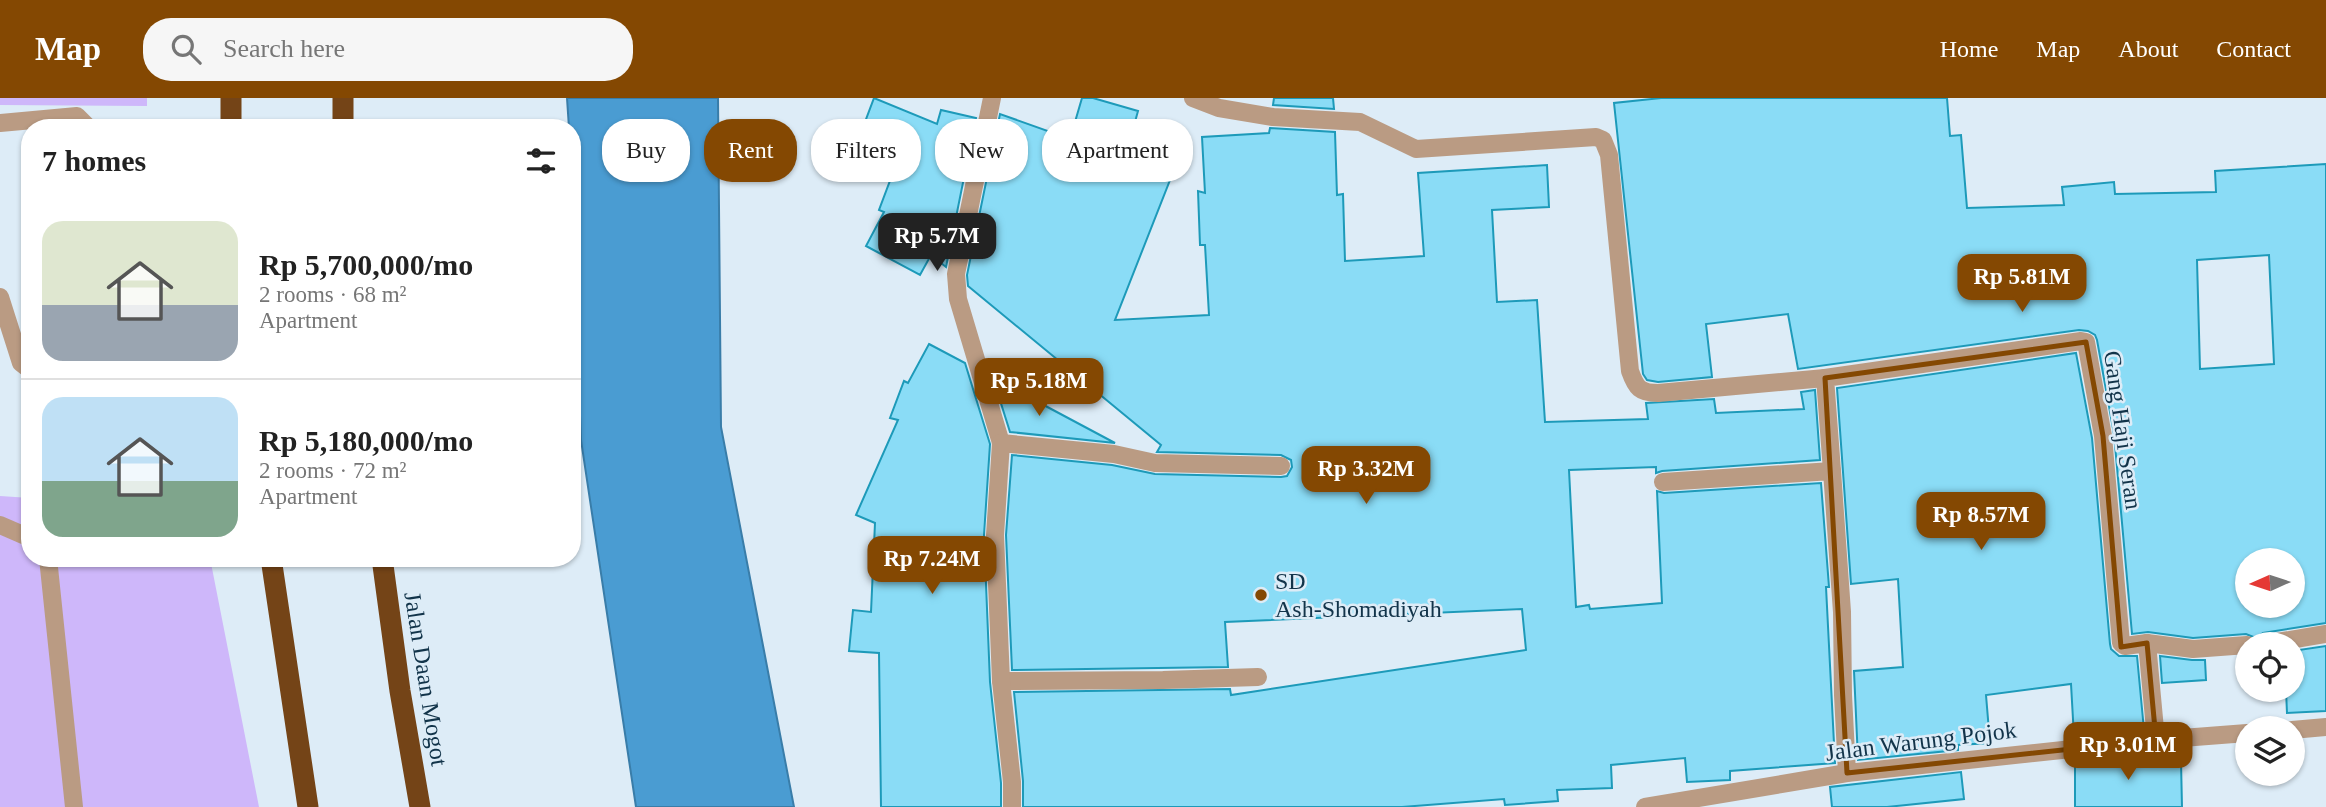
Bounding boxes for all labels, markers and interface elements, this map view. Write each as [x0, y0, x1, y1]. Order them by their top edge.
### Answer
search box [143, 18, 633, 81]
icon: search [167, 30, 205, 68]
text: Map [35, 31, 101, 67]
text: Search here [223, 34, 345, 63]
text: Home [1940, 36, 1998, 62]
text: Map [2036, 36, 2080, 62]
text: About [2118, 36, 2178, 62]
text: Contact [2216, 36, 2291, 62]
chip: Buy [602, 119, 690, 182]
chip: Rent [704, 119, 797, 182]
chip: Filters [811, 119, 921, 182]
chip: New [935, 119, 1028, 182]
chip: Apartment [1042, 119, 1193, 182]
icon: filters [522, 142, 560, 180]
text: 7 homes [42, 144, 146, 177]
pin: Rp 5.7M [872, 214, 1002, 273]
text: Rp 5.7M [894, 223, 980, 248]
text: Rp 5,700,000/mo [259, 248, 473, 281]
icon: home [98, 249, 182, 333]
pin: Rp 5.81M [1950, 254, 2094, 314]
text: Rp 5.81M [1973, 264, 2071, 289]
text: 2 rooms · 68 m² [259, 282, 406, 307]
text: Apartment [259, 308, 357, 333]
street label: Gang Haji Seran [2099, 349, 2147, 511]
pin: Rp 5.18M [967, 358, 1111, 418]
text: Rp 5.18M [990, 368, 1088, 393]
text: Rp 5,180,000/mo [259, 424, 473, 457]
icon: home [98, 425, 182, 509]
pin: Rp 3.32M [1294, 446, 1438, 506]
text: Rp 3.32M [1317, 456, 1415, 481]
text: 2 rooms · 72 m² [259, 458, 406, 483]
text: Apartment [259, 484, 357, 509]
pin: Rp 8.57M [1909, 492, 2053, 552]
text: Rp 8.57M [1932, 502, 2030, 527]
pin: Rp 7.24M [860, 536, 1004, 596]
text: Rp 7.24M [883, 546, 981, 571]
north arrow [2235, 548, 2305, 618]
map controls [2235, 548, 2305, 786]
place label: SD Ash-Shomadiyah [1275, 568, 1442, 622]
marker: SD Ash-Shomadiyah [1253, 587, 1269, 603]
street label: Jalan Daan Mogot [399, 590, 453, 768]
button: locate [2235, 632, 2305, 702]
street label: Jalan Warung Pojok [1824, 716, 2018, 766]
button: layers [2235, 716, 2305, 786]
pin: Rp 3.01M [2056, 722, 2200, 782]
text: Rp 3.01M [2079, 732, 2177, 757]

